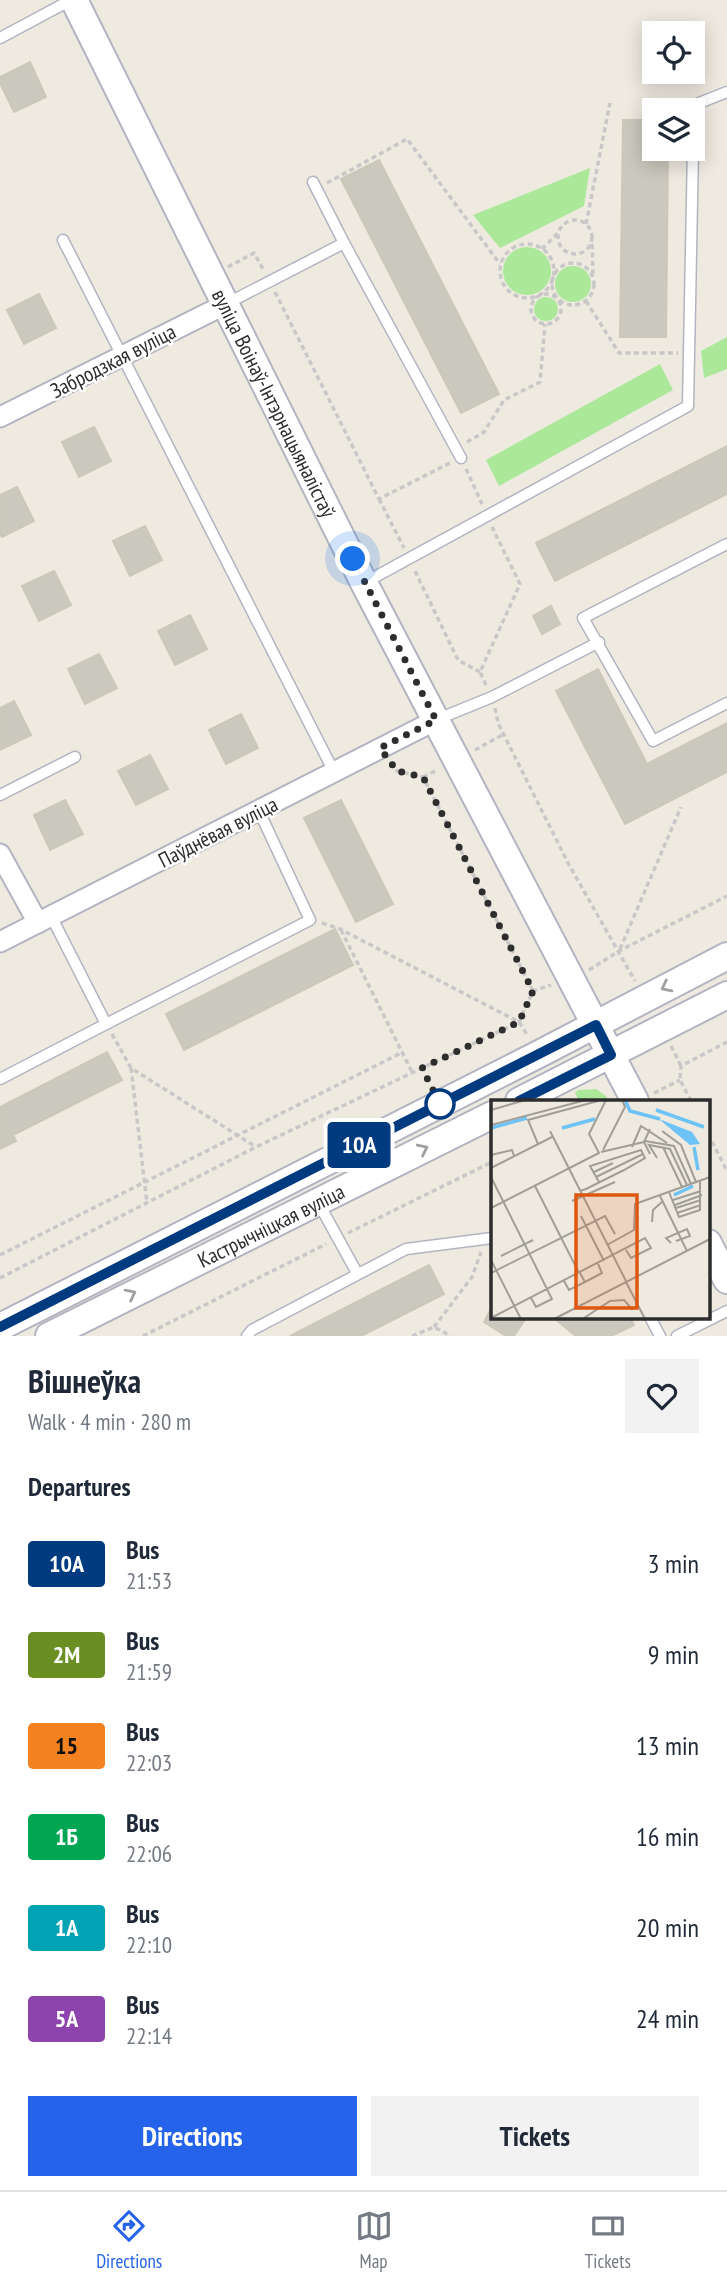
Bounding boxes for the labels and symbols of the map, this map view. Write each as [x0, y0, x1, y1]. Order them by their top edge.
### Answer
street label: вуліца Воінаў-Інтэрнацыяналістаў [206, 284, 343, 522]
street label: Забродзкая вуліца [46, 318, 180, 404]
your location [335, 541, 370, 576]
street label: Паўднёвая вуліца [154, 790, 282, 874]
one-way arrow [661, 978, 673, 992]
unlabelled marker [425, 1089, 455, 1119]
inset map [491, 1100, 710, 1318]
line badge: 10A [319, 1122, 399, 1168]
one-way arrow [416, 1143, 428, 1157]
street label: Кастрычніцкая вуліца [193, 1177, 349, 1273]
one-way arrow [124, 1288, 137, 1302]

